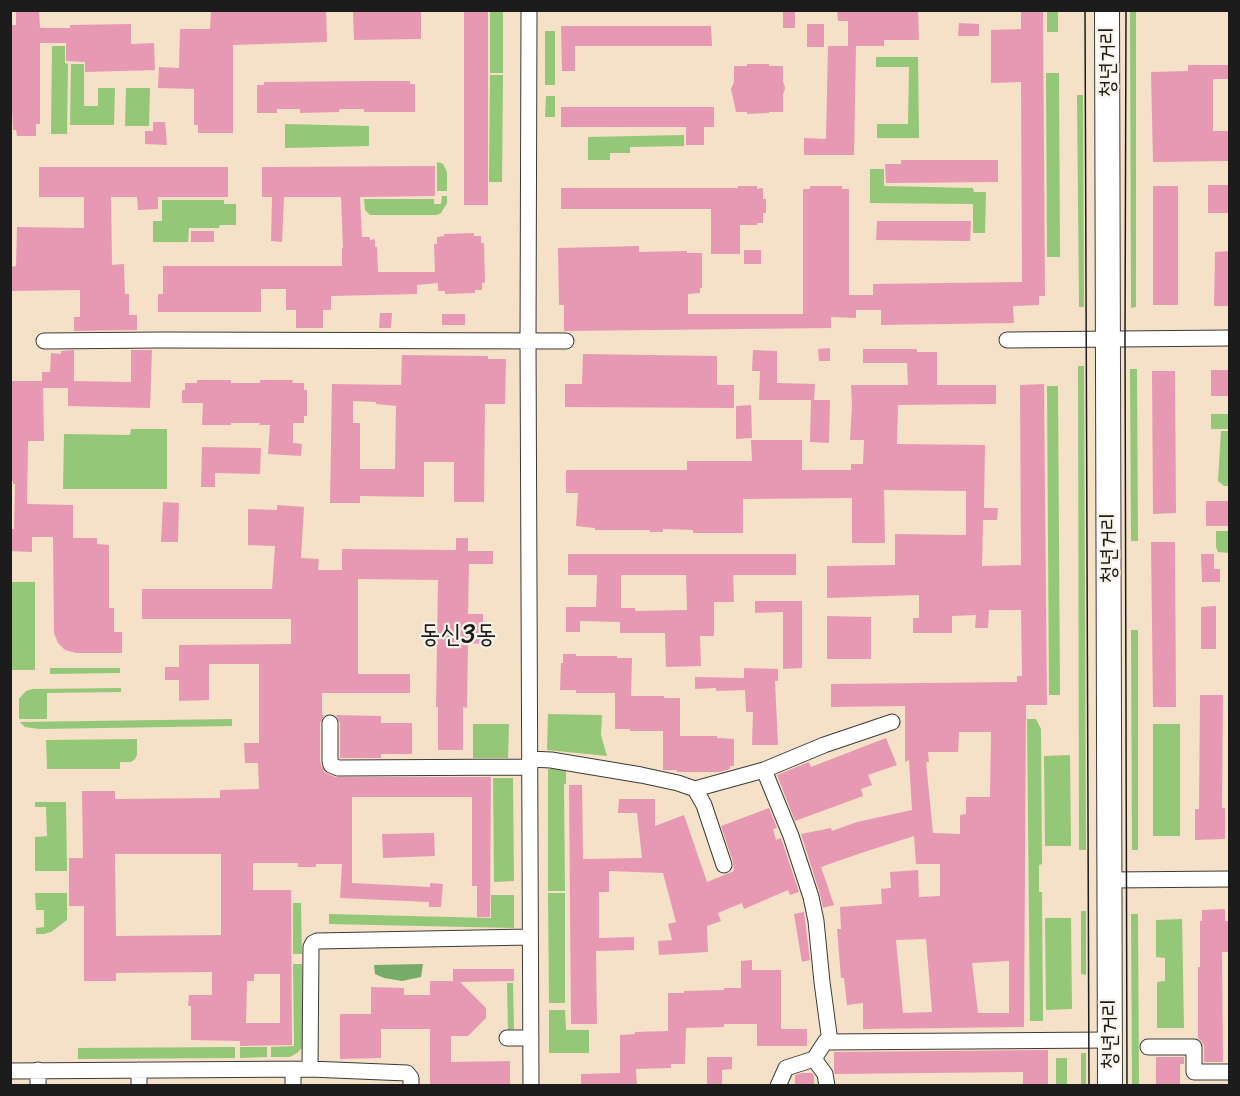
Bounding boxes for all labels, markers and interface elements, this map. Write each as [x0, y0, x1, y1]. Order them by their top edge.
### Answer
street label: 청년거리 [1095, 27, 1121, 97]
street label: 청년거리 [1096, 513, 1122, 583]
district label: 동신3동 [419, 619, 497, 651]
street label: 청년거리 [1097, 999, 1123, 1069]

